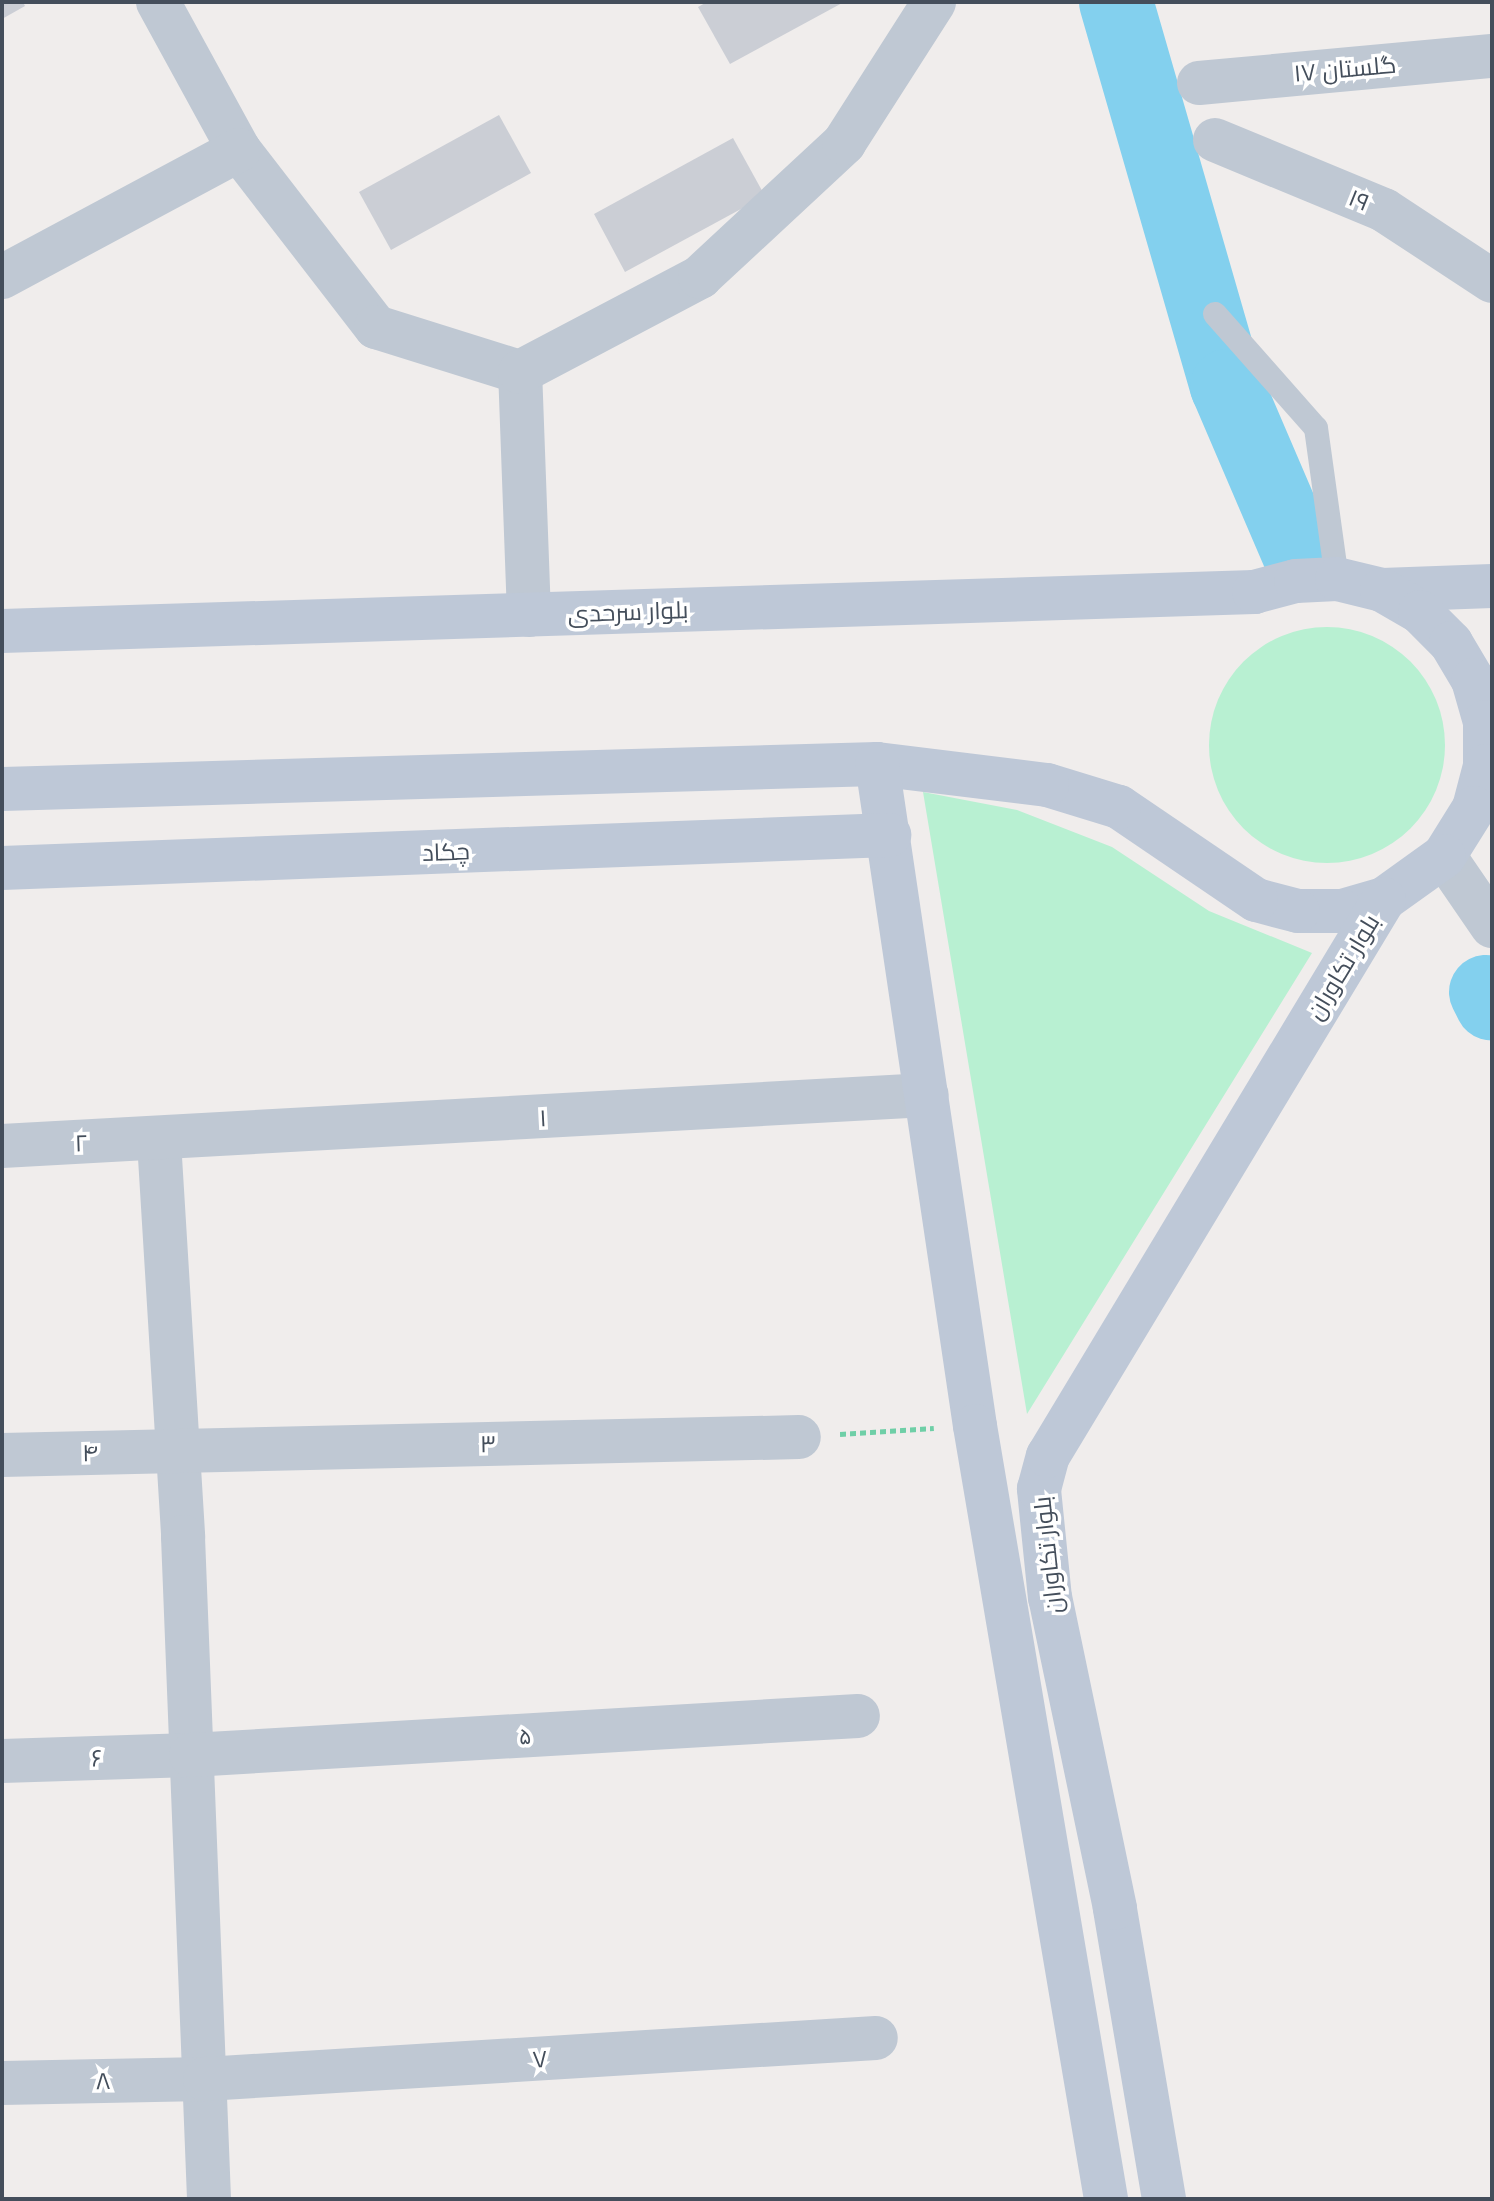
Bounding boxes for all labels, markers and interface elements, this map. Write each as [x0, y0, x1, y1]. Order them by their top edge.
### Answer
street label: گلستان ۱۷ [1293, 50, 1397, 88]
street label: ۱۹ [1344, 183, 1374, 217]
street label: بلوار سرحدی [567, 596, 689, 628]
street label: چکاد [422, 837, 470, 867]
street label: بلوار تکاوران [1300, 909, 1386, 1025]
street label: ۱ [539, 1103, 547, 1133]
street label: ۲ [74, 1128, 88, 1158]
street label: ۳ [480, 1429, 496, 1459]
street label: ۴ [82, 1438, 98, 1468]
street label: بلوار تکاوران [1028, 1495, 1068, 1615]
street label: ۵ [518, 1721, 532, 1751]
street label: ۶ [91, 1743, 103, 1773]
street label: ۷ [532, 2044, 548, 2074]
street label: ۸ [95, 2066, 111, 2096]

